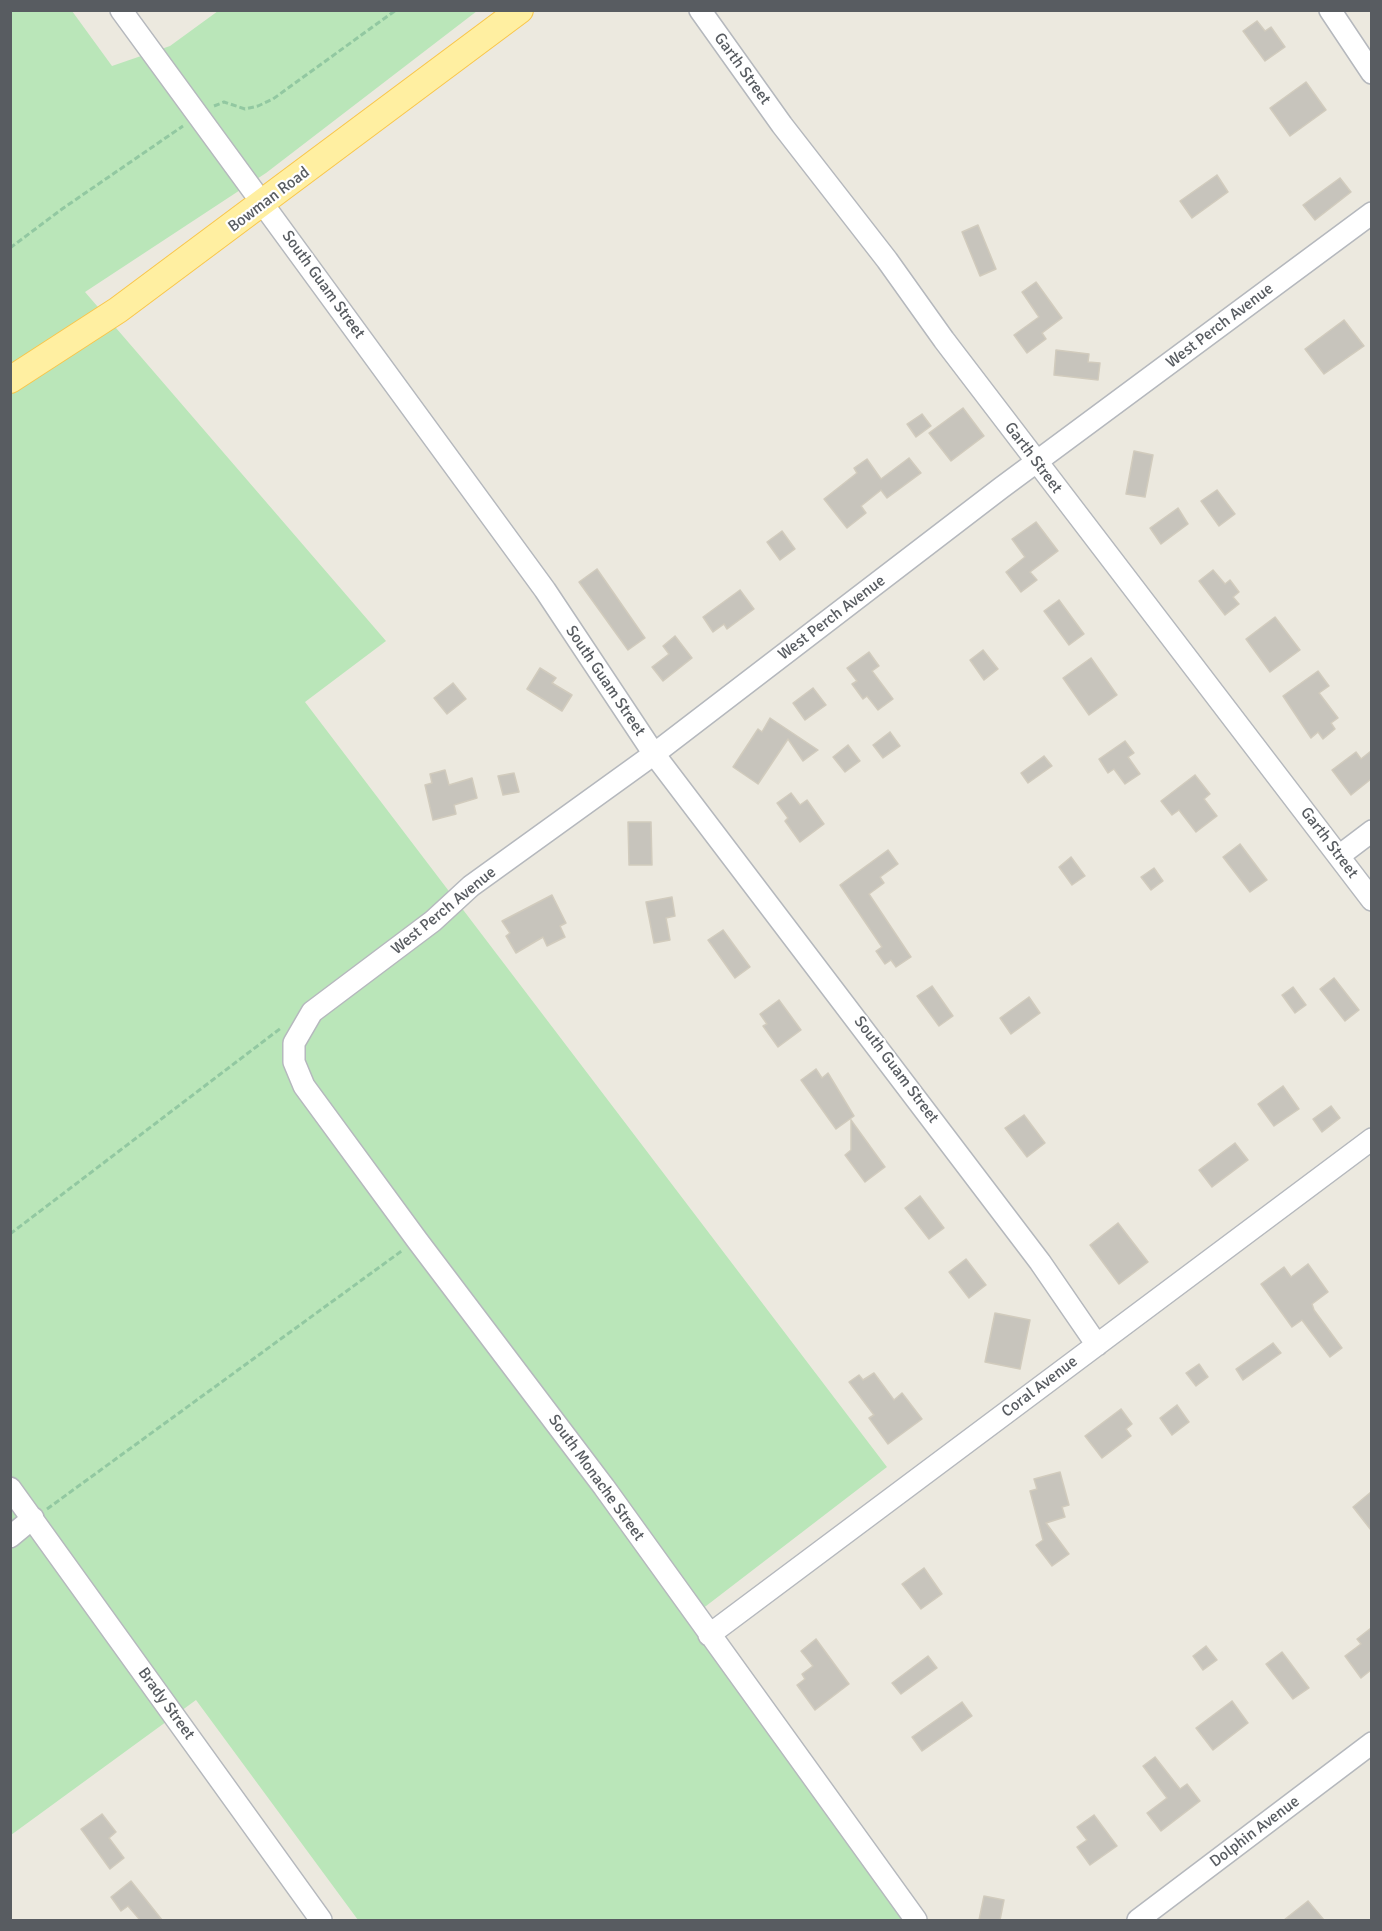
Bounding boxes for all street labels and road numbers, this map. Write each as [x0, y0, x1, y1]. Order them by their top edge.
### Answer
street label: Garth Street [710, 29, 774, 109]
street label: Bowman Road [225, 163, 313, 237]
street label: South Guam Street [277, 227, 369, 343]
street label: West Perch Avenue [1163, 279, 1277, 373]
street label: Garth Street [1000, 419, 1066, 497]
street label: West Perch Avenue [775, 571, 889, 665]
street label: South Guam Street [561, 622, 649, 740]
street label: Garth Street [1296, 804, 1362, 882]
street label: West Perch Avenue [388, 863, 500, 959]
street label: South Guam Street [850, 1013, 942, 1127]
street label: Coral Avenue [998, 1352, 1082, 1422]
street label: South Monache Street [544, 1411, 648, 1545]
street label: Brady Street [133, 1664, 199, 1744]
street label: Dolphin Avenue [1206, 1792, 1304, 1872]

